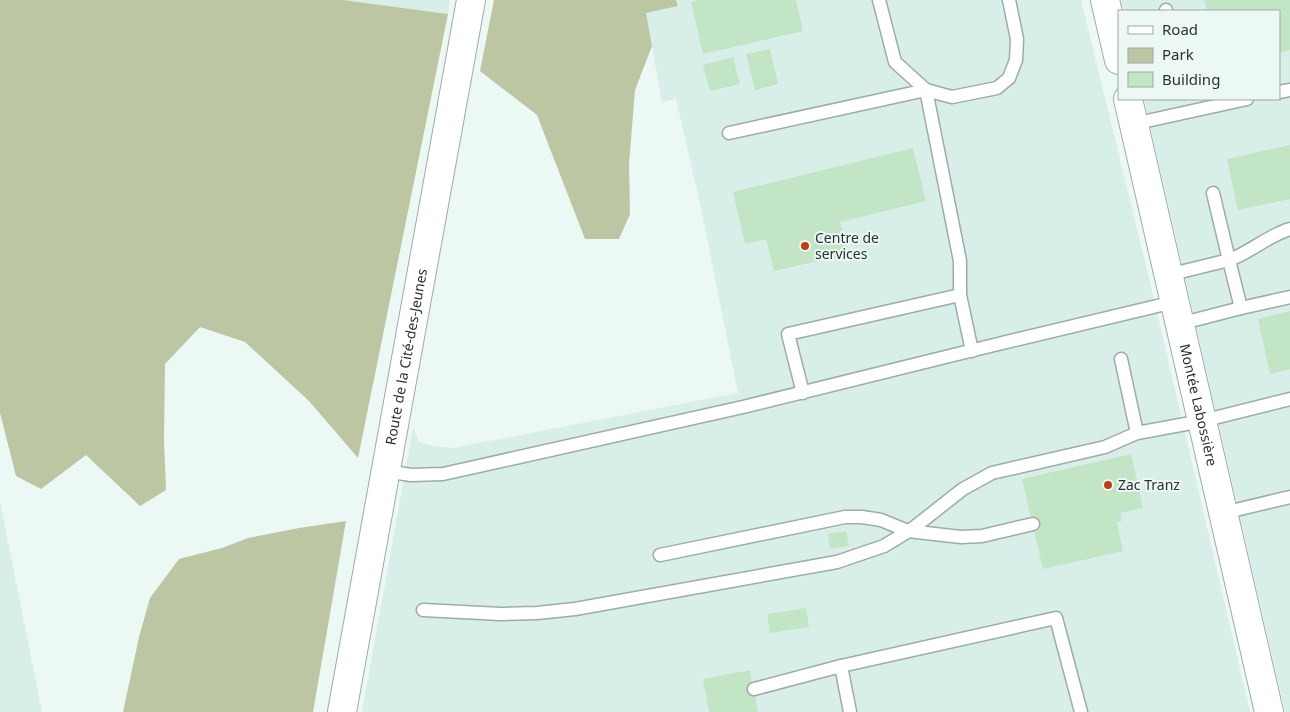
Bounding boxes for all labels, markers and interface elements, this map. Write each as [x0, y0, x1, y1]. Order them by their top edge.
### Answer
legend [1118, 10, 1280, 100]
text: Road [1162, 19, 1198, 39]
text: Park [1162, 44, 1194, 64]
text: Building [1162, 69, 1220, 89]
place label: Centre de services [815, 228, 879, 263]
marker: Centre de services [799, 240, 811, 252]
street label: Route de la Cité-des-Jeunes [381, 267, 431, 447]
street label: Montée Labossière [1176, 342, 1222, 468]
place label: Zac Tranz [1118, 475, 1180, 494]
marker: Zac Tranz [1102, 479, 1114, 491]

